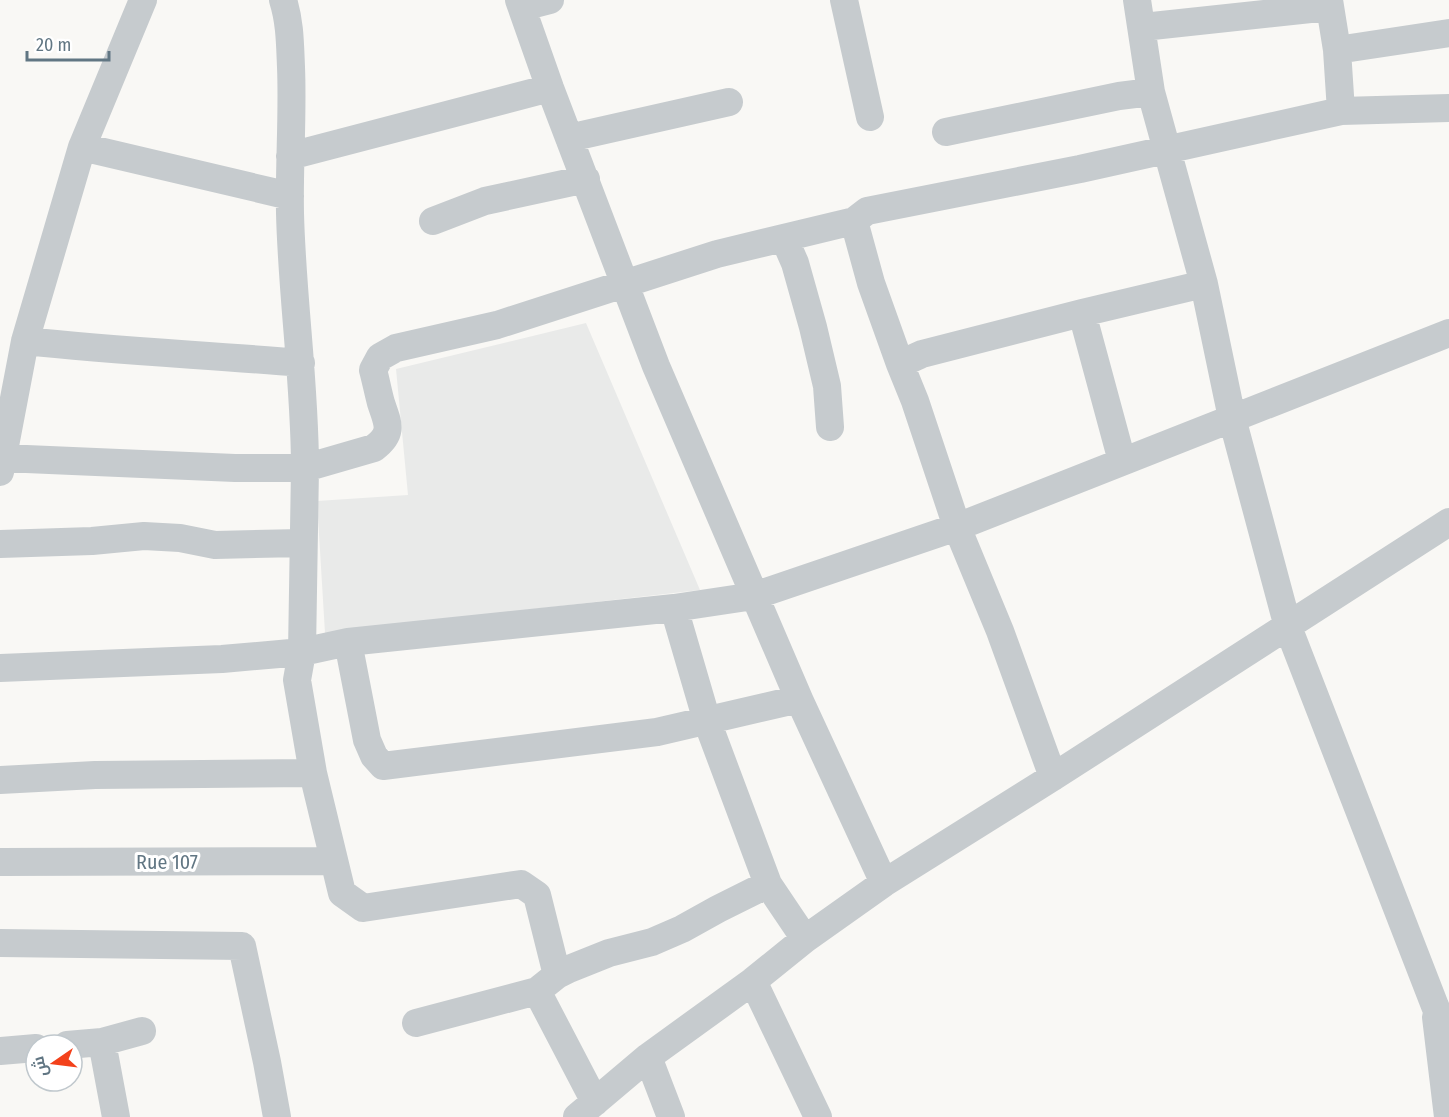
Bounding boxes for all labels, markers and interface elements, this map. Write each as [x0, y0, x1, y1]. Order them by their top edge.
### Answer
scale bar [27, 24, 110, 62]
text: 20 m [36, 34, 71, 56]
street label: Rue 107 [136, 850, 198, 874]
north arrow [24, 1033, 84, 1093]
text: ش [28, 1054, 52, 1079]

